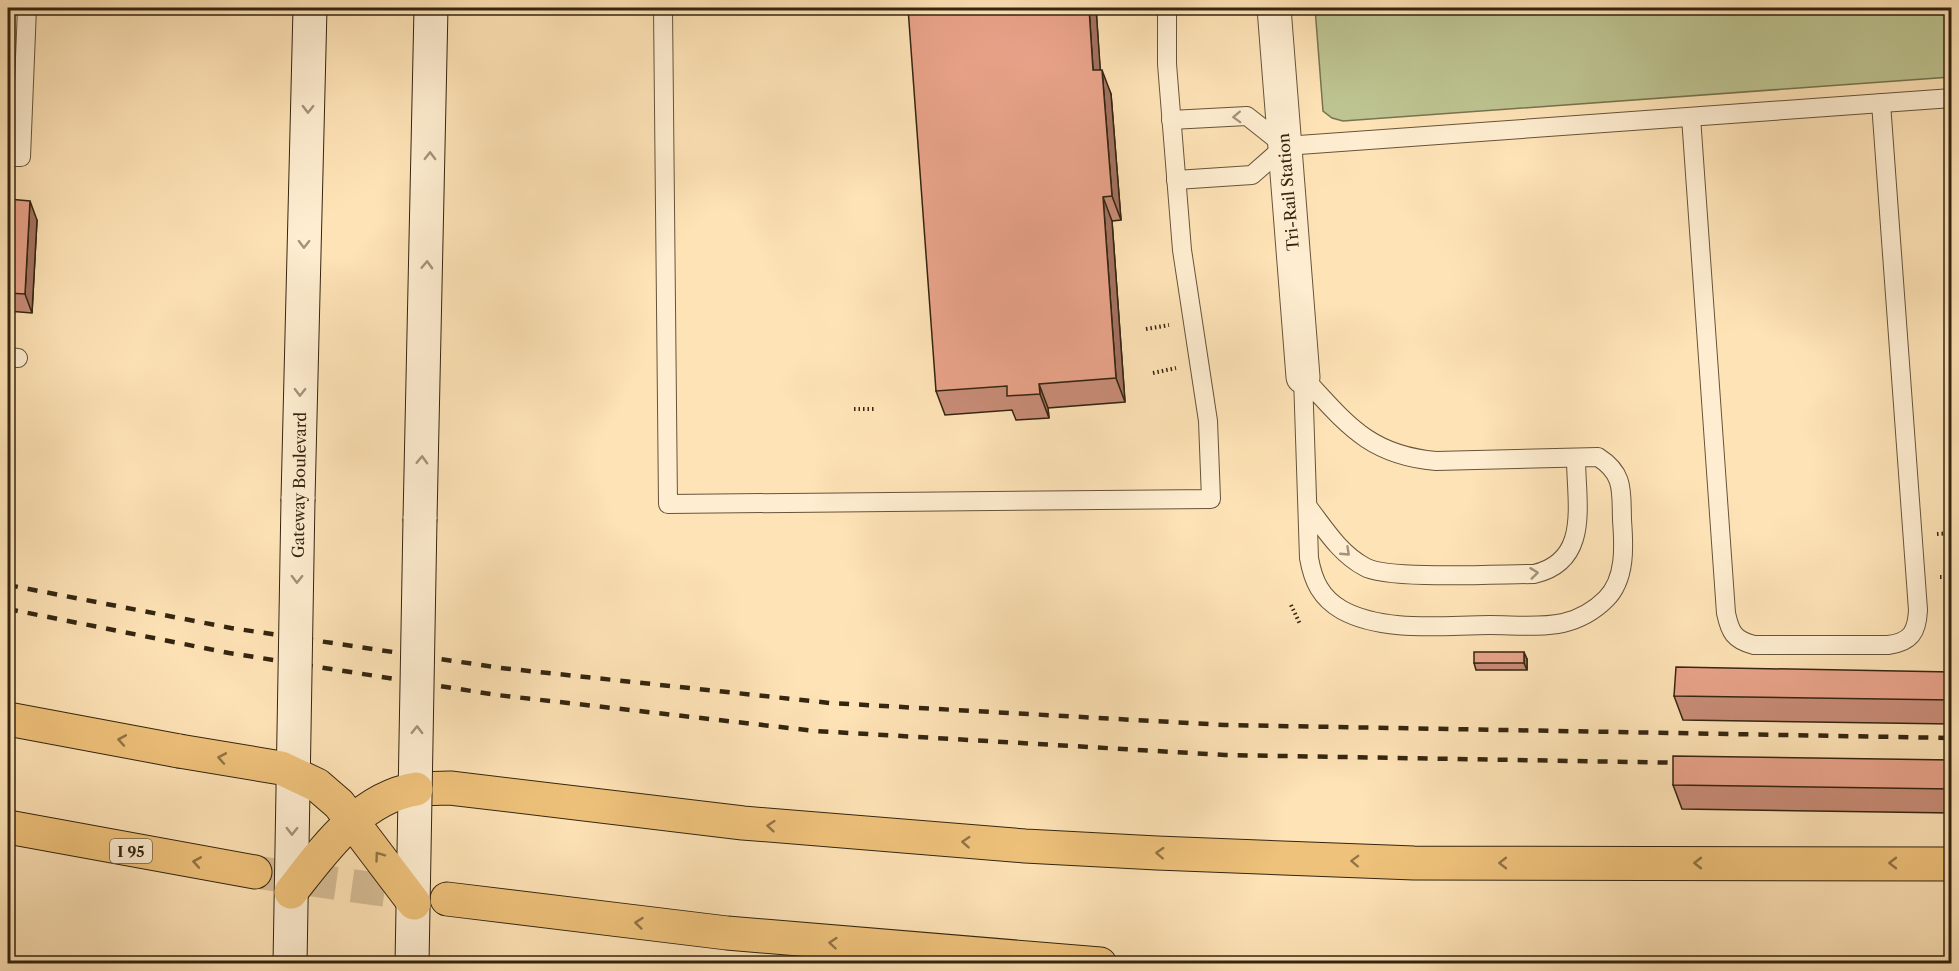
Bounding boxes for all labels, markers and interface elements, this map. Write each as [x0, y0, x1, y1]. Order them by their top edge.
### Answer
one-way arrow [301, 104, 314, 113]
one-way arrow [1232, 110, 1241, 123]
street label: Tri-Rail Station [1273, 132, 1303, 252]
one-way arrow [424, 151, 436, 160]
one-way arrow [298, 240, 310, 249]
one-way arrow [421, 261, 433, 270]
one-way arrow [294, 387, 307, 396]
street label: Gateway Boulevard [288, 411, 310, 558]
one-way arrow [415, 456, 428, 465]
one-way arrow [1339, 545, 1349, 556]
one-way arrow [1529, 567, 1538, 580]
one-way arrow [290, 574, 303, 583]
one-way arrow [411, 726, 423, 735]
one-way arrow [117, 734, 127, 747]
one-way arrow [217, 752, 227, 765]
one-way arrow [767, 819, 776, 832]
one-way arrow [286, 826, 299, 835]
one-way arrow [961, 836, 970, 849]
road number: I 95 [110, 839, 152, 863]
one-way arrow [1156, 847, 1165, 860]
one-way arrow [375, 852, 386, 863]
one-way arrow [1351, 855, 1360, 868]
one-way arrow [193, 856, 203, 869]
one-way arrow [1499, 857, 1508, 869]
one-way arrow [1694, 857, 1703, 869]
one-way arrow [1889, 857, 1898, 869]
one-way arrow [634, 918, 643, 930]
one-way arrow [828, 937, 837, 950]

